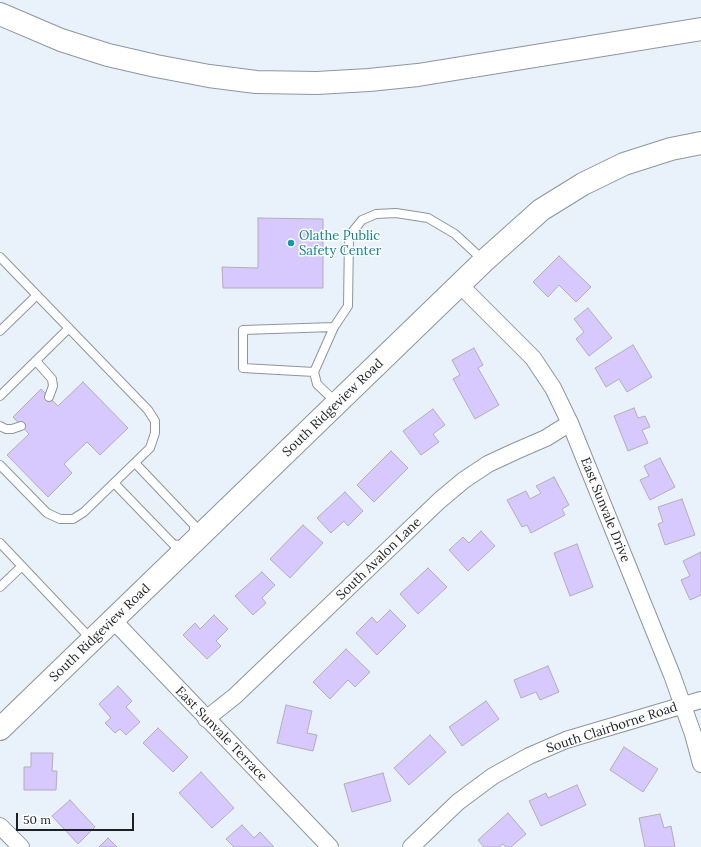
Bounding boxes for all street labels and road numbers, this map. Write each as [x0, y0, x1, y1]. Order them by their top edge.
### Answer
street label: South Ridgeview Road [279, 356, 387, 460]
street label: East Sunvale Drive [577, 455, 633, 565]
street label: South Avalon Lane [333, 515, 425, 603]
street label: South Ridgeview Road [46, 581, 154, 685]
street label: East Sunvale Terrace [172, 683, 270, 785]
street label: South Clairborne Road [545, 699, 679, 757]

